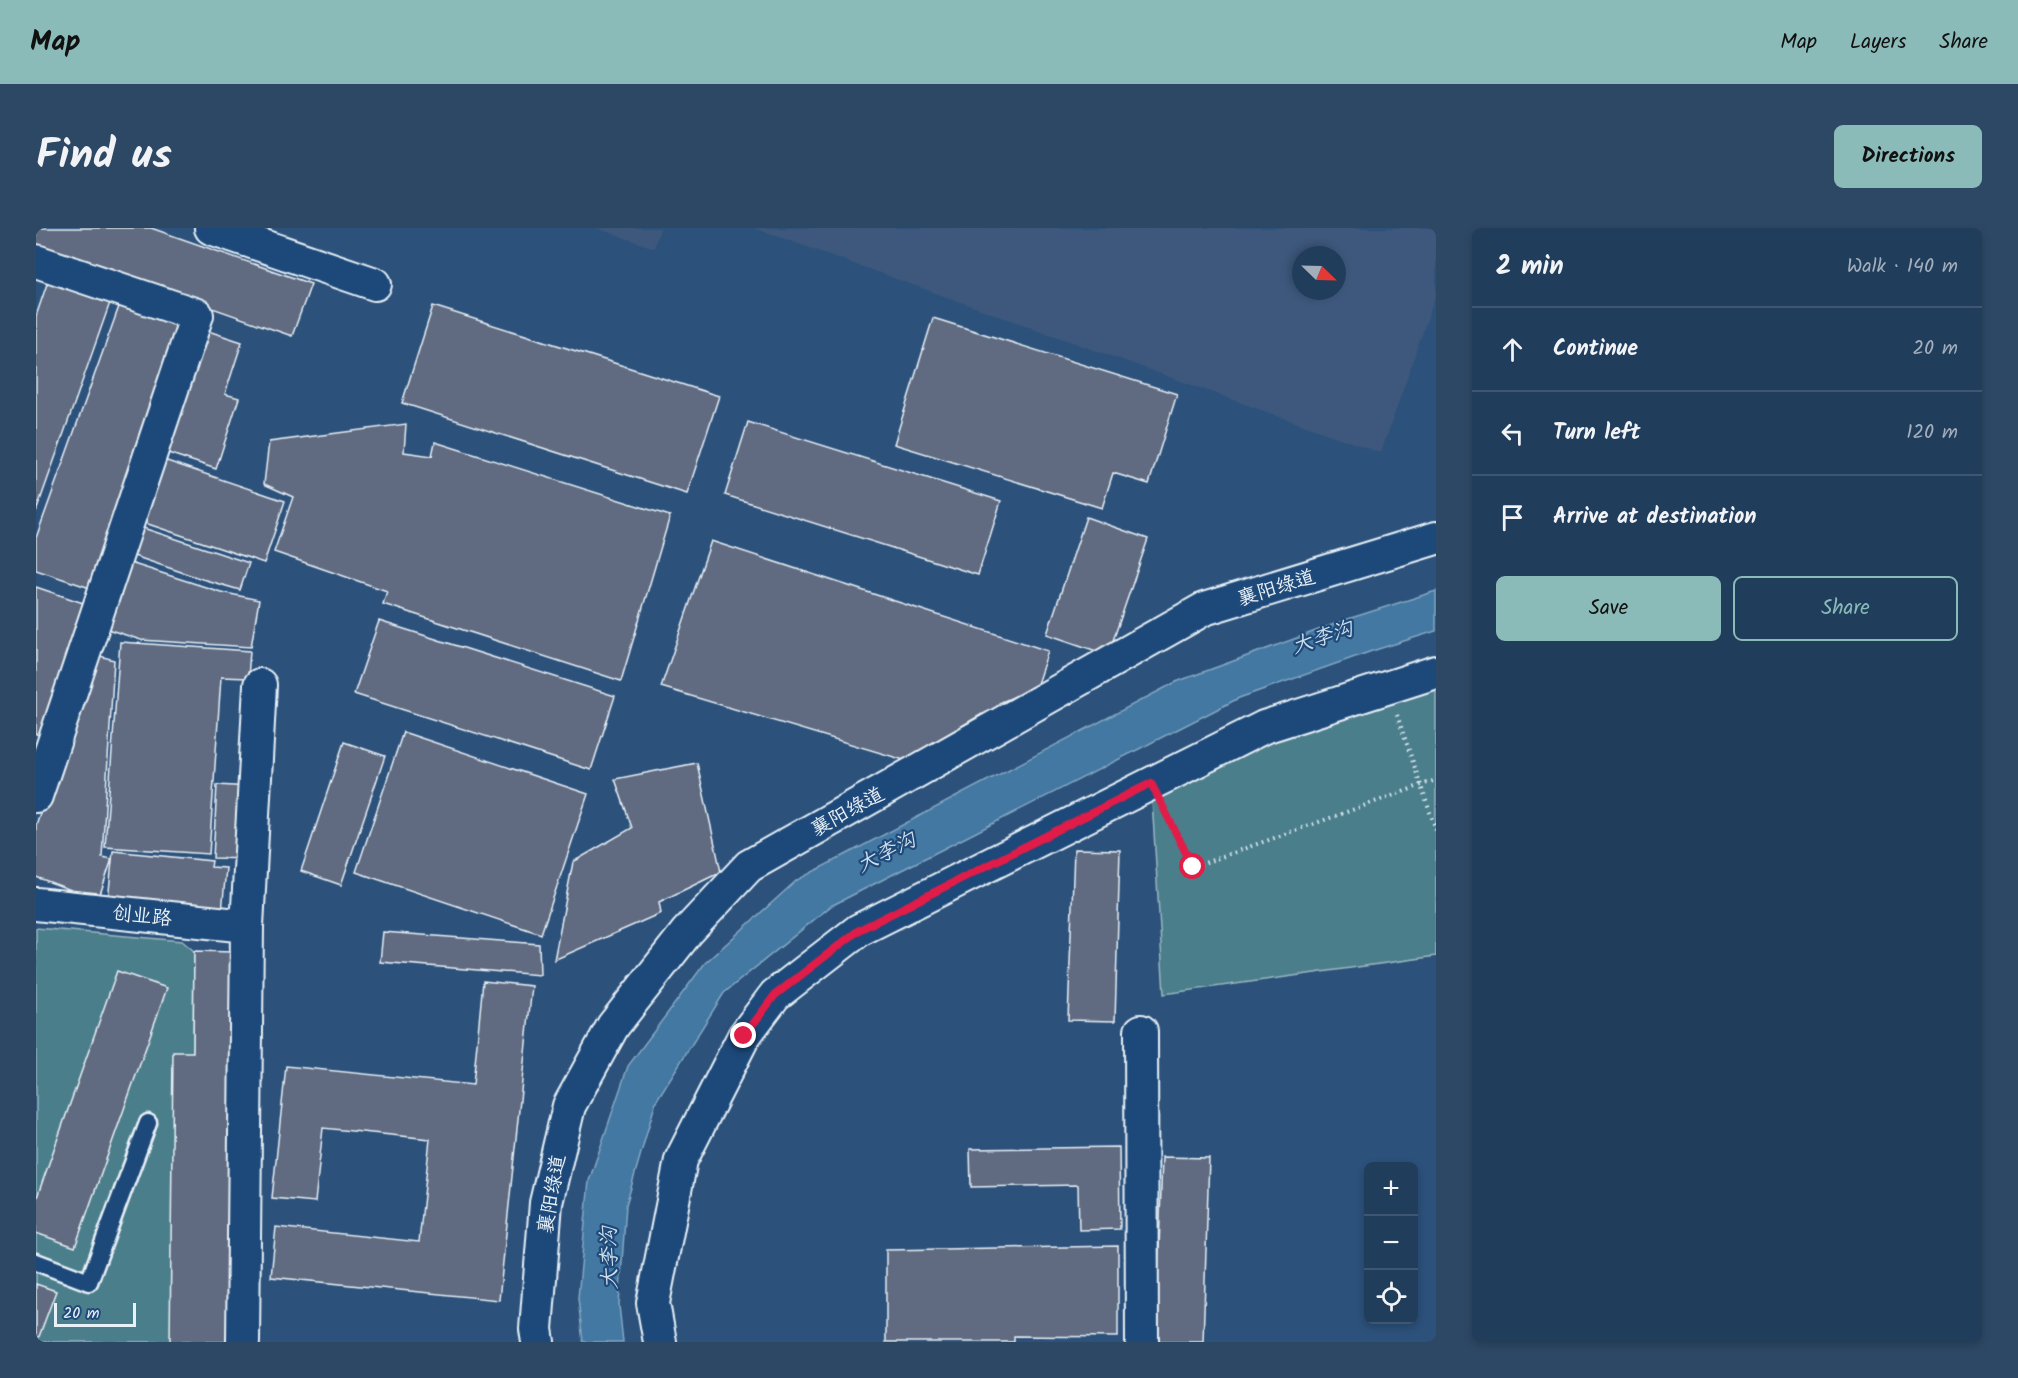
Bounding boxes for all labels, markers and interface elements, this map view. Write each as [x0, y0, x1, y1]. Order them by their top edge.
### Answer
text: Map [30, 20, 81, 65]
text: Map [1780, 26, 1817, 59]
text: Layers [1850, 26, 1906, 59]
text: Share [1939, 26, 1988, 59]
text: Find us [36, 123, 172, 190]
button: Directions [1834, 125, 1982, 188]
north arrow [1292, 246, 1346, 300]
text: 2 min [1496, 246, 1564, 288]
text: Walk · 140 m [1847, 251, 1958, 283]
text: Continue [1553, 332, 1638, 367]
icon: ahead [1496, 333, 1529, 366]
text: 20 m [1912, 333, 1958, 365]
text: Turn left [1553, 416, 1640, 451]
icon: left [1496, 417, 1529, 450]
text: 120 m [1906, 417, 1958, 449]
text: Arrive at destination [1553, 500, 1756, 535]
icon: arrive [1496, 501, 1529, 534]
street label: 襄阳绿道 [1234, 562, 1320, 616]
button: Save [1496, 576, 1721, 641]
button: Share [1733, 576, 1958, 641]
water label: 大李沟 [1287, 612, 1359, 664]
street label: 襄阳绿道 [805, 779, 891, 846]
water label: 大李沟 [851, 823, 924, 882]
route start [1179, 853, 1205, 879]
street label: 创业路 [110, 898, 174, 936]
route end [730, 1022, 756, 1048]
street label: 襄阳绿道 [530, 1152, 576, 1237]
map controls [1364, 1162, 1418, 1324]
button: + [1364, 1162, 1418, 1216]
button: − [1364, 1216, 1418, 1270]
water label: 大李沟 [593, 1224, 628, 1290]
button: locate [1364, 1270, 1418, 1324]
scale bar [54, 1300, 136, 1328]
text: 20 m [63, 1301, 99, 1326]

